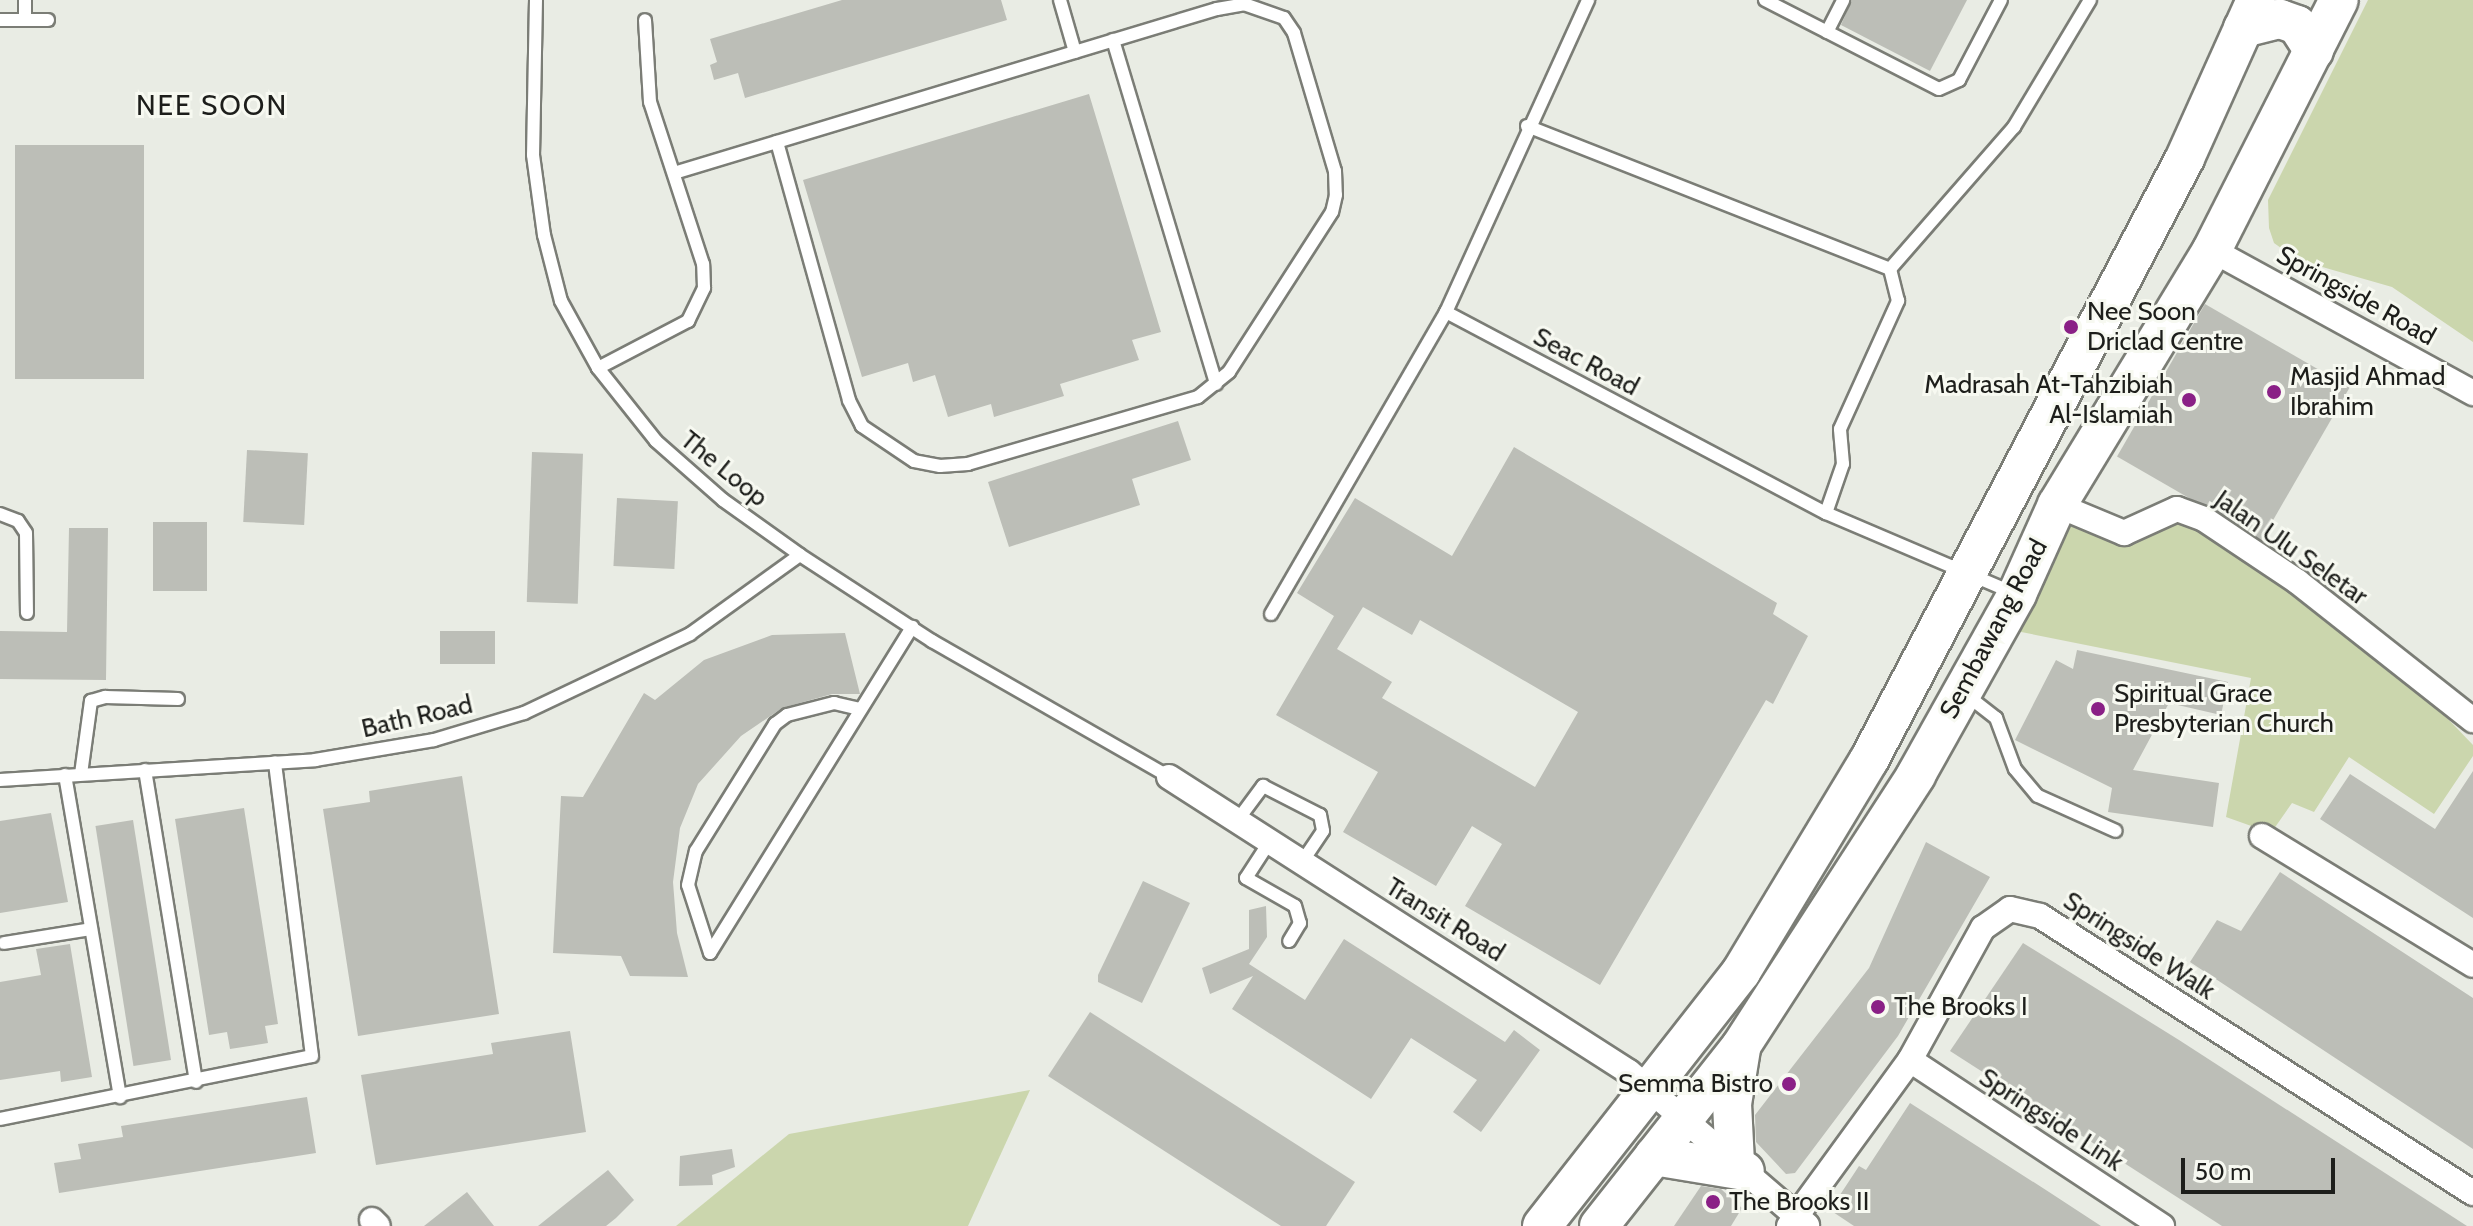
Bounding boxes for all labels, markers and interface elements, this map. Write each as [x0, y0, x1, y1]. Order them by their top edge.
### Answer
district label: NEE SOON [136, 88, 288, 122]
street label: Springside Road [2271, 239, 2441, 353]
place label: Nee Soon Driclad Centre [2087, 296, 2243, 358]
marker: Nee Soon Driclad Centre [2062, 318, 2080, 336]
street label: Seac Road [1528, 321, 1644, 403]
place label: Masjid Ahmad Ibrahim [2290, 361, 2445, 422]
place label: Madrasah At-Tahzibiah Al-Islamiah [1924, 369, 2173, 430]
marker: Masjid Ahmad Ibrahim [2265, 383, 2283, 401]
marker: Madrasah At-Tahzibiah Al-Islamiah [2180, 391, 2198, 409]
street label: The Loop [674, 425, 774, 513]
street label: Jalan Ulu Seletar [2209, 484, 2373, 612]
street label: Sembawang Road [1934, 534, 2054, 724]
place label: Spiritual Grace Presbyterian Church [2114, 678, 2334, 740]
street label: Bath Road [359, 689, 475, 745]
marker: Spiritual Grace Presbyterian Church [2089, 700, 2107, 718]
street label: Transit Road [1380, 871, 1510, 969]
street label: Springside Walk [2057, 885, 2221, 1007]
place label: The Brooks I [1894, 991, 2028, 1023]
marker: The Brooks I [1869, 998, 1887, 1016]
street label: Springside Link [1973, 1062, 2129, 1178]
place label: Semma Bistro [1618, 1068, 1773, 1100]
marker: Semma Bistro [1780, 1075, 1798, 1093]
scale bar [2185, 1142, 2339, 1192]
text: 50 m [2195, 1157, 2251, 1186]
place label: The Brooks II [1729, 1186, 1869, 1218]
marker: The Brooks II [1704, 1193, 1722, 1211]

